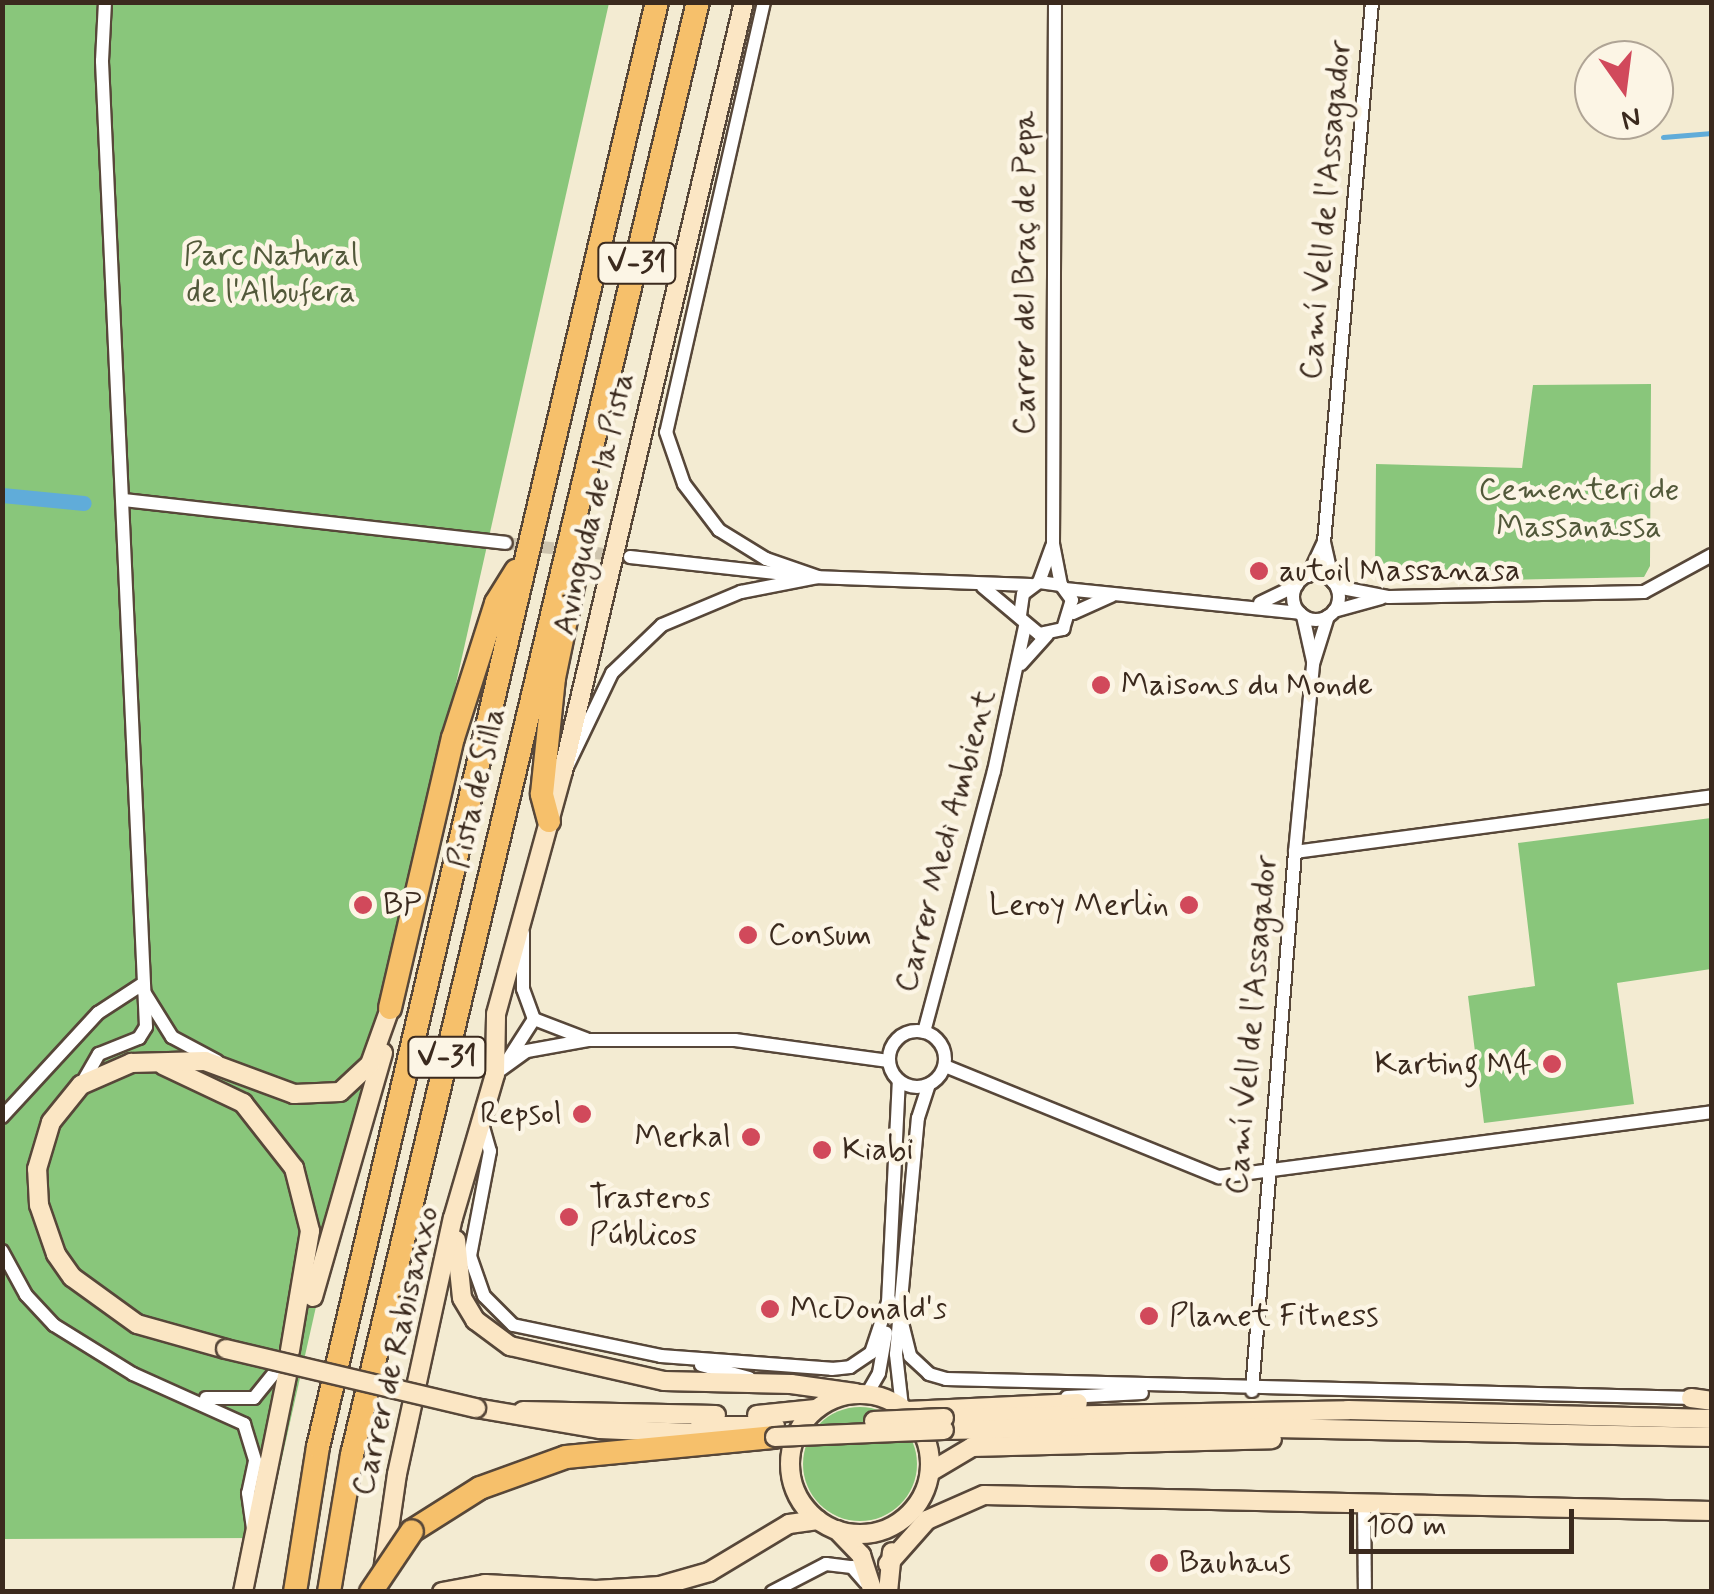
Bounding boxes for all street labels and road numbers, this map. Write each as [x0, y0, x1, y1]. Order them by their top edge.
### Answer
street label: Camí Vell de l'Assagador [1292, 39, 1360, 381]
street label: Carrer del Braç de Pepa [1006, 112, 1044, 434]
road number: V-31 [597, 238, 677, 288]
street label: Avinguda de la Pista [545, 370, 643, 638]
street label: Carrer Medi Ambient [887, 686, 1005, 996]
street label: Pista de Silla [440, 703, 514, 873]
street label: Camí Vell de l'Assagador [1218, 854, 1286, 1196]
road number: V-31 [407, 1032, 487, 1082]
street label: Carrer de Rabisanxo [346, 1209, 446, 1493]

